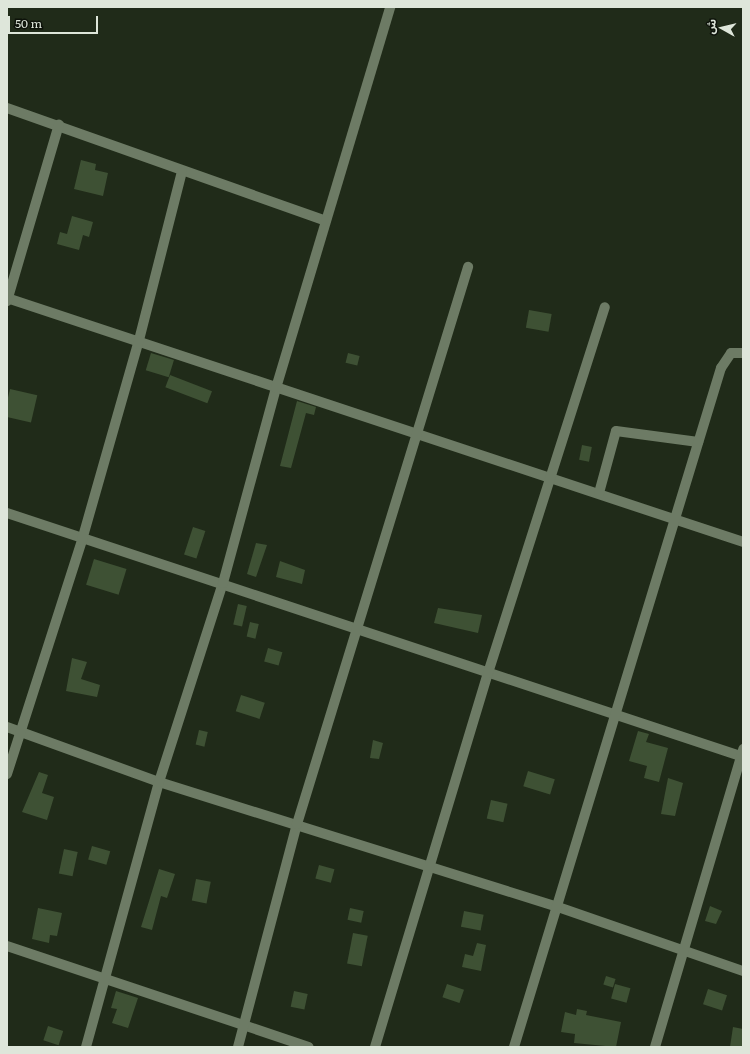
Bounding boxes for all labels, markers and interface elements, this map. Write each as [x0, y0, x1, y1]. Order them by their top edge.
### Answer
scale bar [10, 8, 100, 34]
north arrow [702, 8, 742, 48]
text: 50 m [15, 14, 42, 32]
text: ش [701, 18, 719, 35]

